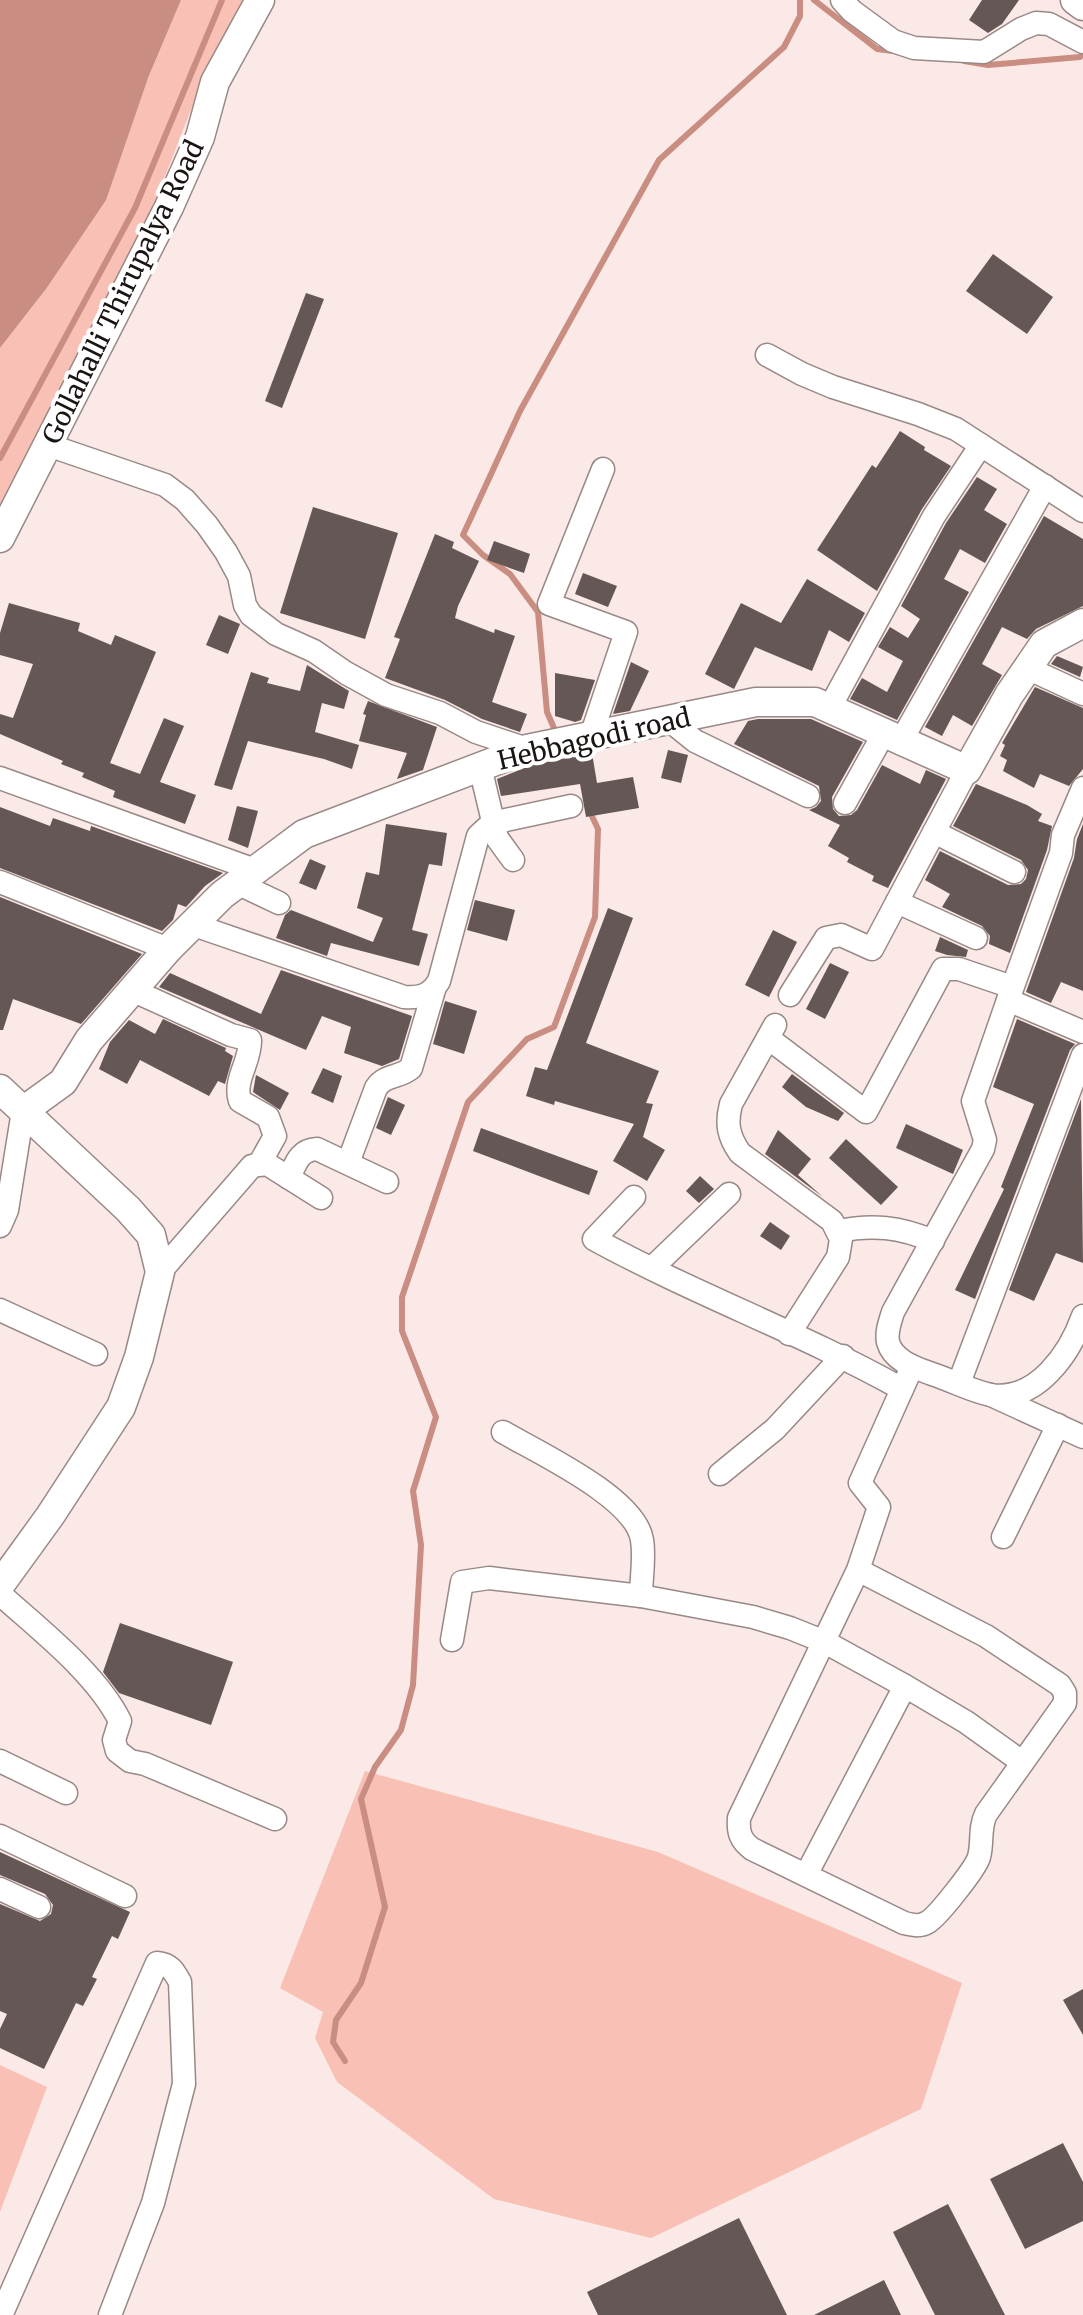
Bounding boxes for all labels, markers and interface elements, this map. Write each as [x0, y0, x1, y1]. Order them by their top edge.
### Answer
street label: Gollahalli Thirupalya Road [35, 134, 211, 449]
street label: Hebbagodi road [494, 700, 694, 777]

